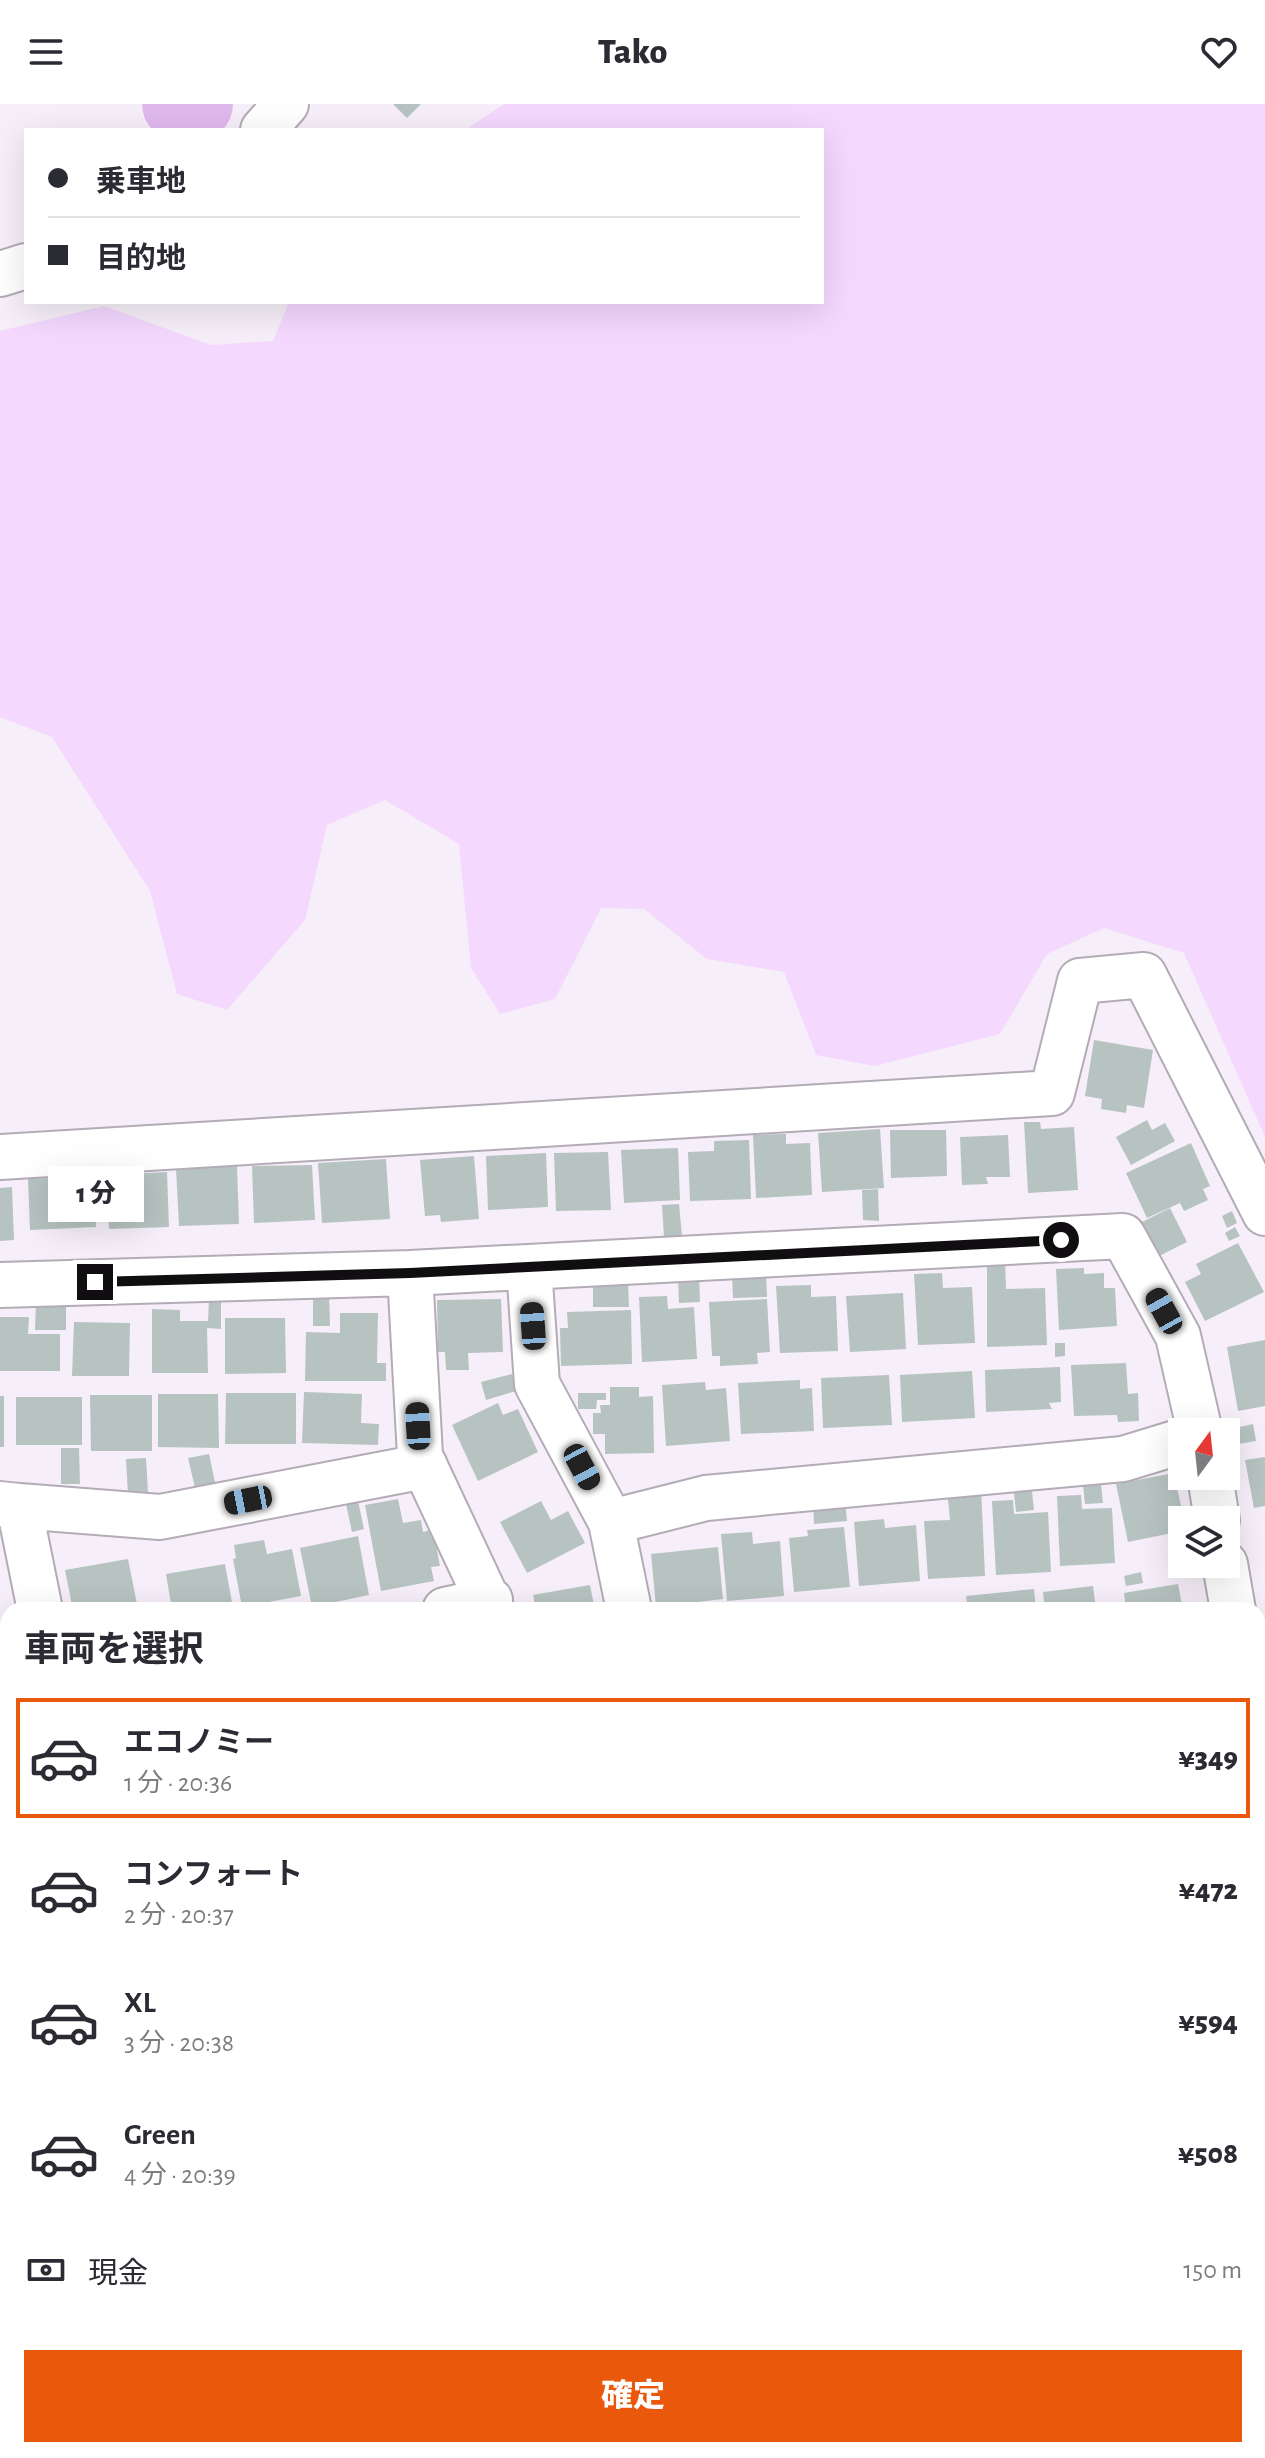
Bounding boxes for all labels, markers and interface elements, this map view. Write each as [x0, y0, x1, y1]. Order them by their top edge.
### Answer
icon: menu [24, 30, 68, 74]
icon: heart [1197, 30, 1241, 74]
text: Tako [598, 34, 667, 70]
text: 乗車地 [96, 167, 186, 197]
text: 目的地 [96, 244, 186, 274]
callout: 1 分 [47, 1166, 143, 1222]
text: 1 分 [76, 1181, 116, 1207]
route start [1043, 1222, 1079, 1258]
route end [77, 1264, 113, 1300]
car [1142, 1284, 1186, 1338]
car [519, 1301, 547, 1351]
car [405, 1401, 431, 1451]
north arrow [1168, 1418, 1240, 1490]
map controls [1168, 1418, 1240, 1578]
car [560, 1440, 604, 1494]
car [222, 1484, 274, 1516]
button: layers [1168, 1506, 1240, 1578]
text: 車両を選択 [24, 1632, 204, 1668]
icon: car [28, 1722, 100, 1794]
text: エコノミー [124, 1728, 274, 1758]
text: ¥349 [1178, 1743, 1238, 1773]
text: 1 分 · 20:36 [124, 1770, 232, 1796]
icon: car [28, 1854, 100, 1926]
text: コンフォート [124, 1860, 303, 1890]
text: ¥472 [1179, 1875, 1238, 1905]
text: 2 分 · 20:37 [124, 1902, 234, 1928]
icon: car [28, 1986, 100, 2058]
text: XL [124, 1988, 156, 2018]
text: ¥594 [1178, 2007, 1238, 2037]
text: 3 分 · 20:38 [124, 2030, 234, 2056]
icon: car [28, 2118, 100, 2190]
text: Green [124, 2120, 196, 2150]
text: ¥508 [1178, 2139, 1238, 2169]
text: 4 分 · 20:39 [124, 2162, 236, 2188]
icon: cash [24, 2248, 68, 2292]
text: 150 m [1183, 2257, 1242, 2283]
text: 現金 [88, 2259, 148, 2289]
button: 確定 [24, 2350, 1242, 2442]

